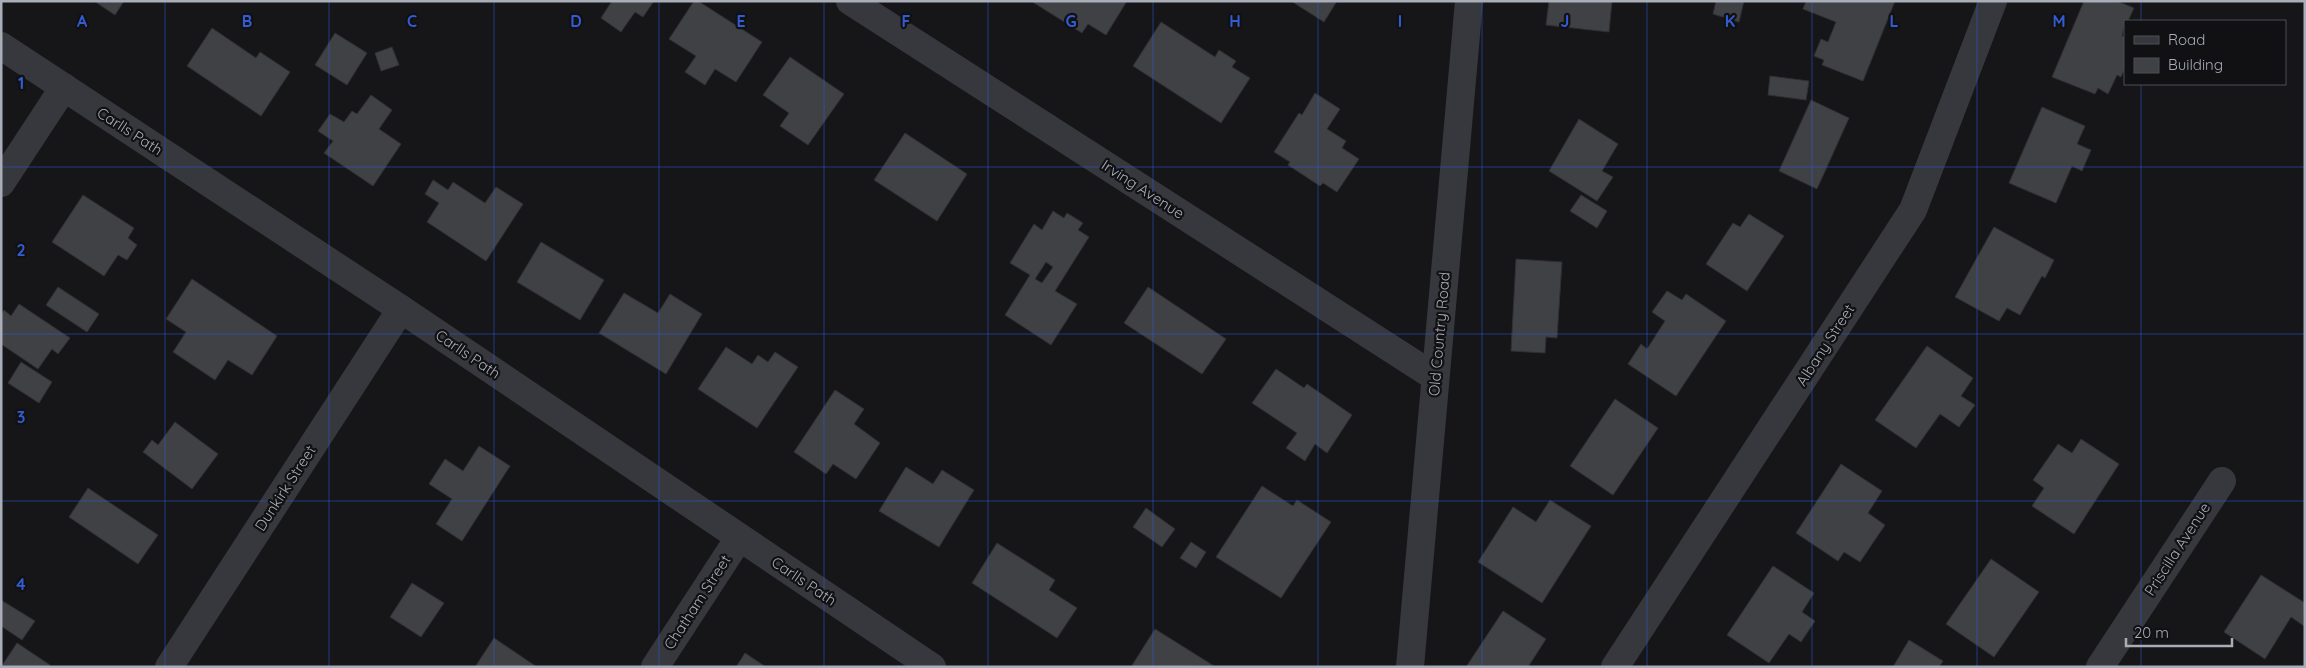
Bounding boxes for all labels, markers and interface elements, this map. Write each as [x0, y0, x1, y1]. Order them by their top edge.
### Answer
text: A [77, 11, 88, 31]
text: B [242, 11, 252, 31]
text: C [407, 11, 417, 31]
text: D [570, 11, 582, 31]
text: E [736, 11, 746, 31]
text: F [902, 11, 911, 31]
text: G [1065, 11, 1077, 31]
text: H [1229, 11, 1241, 31]
text: I [1398, 11, 1402, 31]
text: J [1561, 11, 1569, 31]
text: K [1725, 11, 1735, 31]
text: L [1890, 11, 1899, 31]
text: M [2052, 11, 2066, 31]
legend [2124, 20, 2286, 85]
text: Road [2168, 30, 2205, 49]
text: Building [2168, 55, 2223, 74]
text: 1 [18, 73, 24, 93]
street label: Carlls Path [94, 103, 166, 159]
street label: Irving Avenue [1098, 155, 1188, 223]
text: 2 [16, 240, 26, 260]
street label: Old Country Road [1424, 271, 1454, 397]
street label: Albany Street [1792, 301, 1858, 389]
street label: Carlls Path [432, 325, 504, 383]
text: 3 [17, 407, 25, 427]
street label: Dunkirk Street [250, 442, 320, 534]
street label: Priscilla Avenue [2140, 499, 2214, 599]
street label: Chatham Street [659, 551, 735, 653]
street label: Carlls Path [768, 552, 840, 610]
text: 4 [16, 574, 26, 594]
scale bar [2126, 616, 2232, 648]
text: 20 m [2134, 623, 2169, 642]

